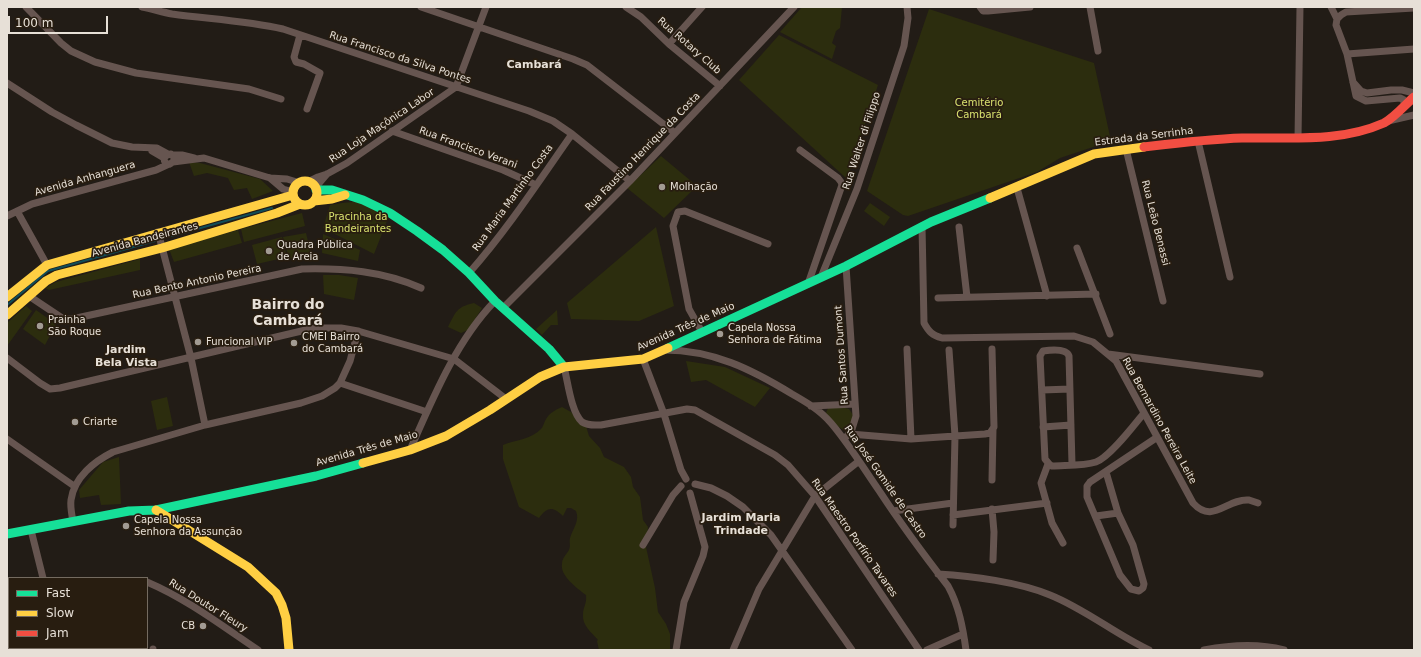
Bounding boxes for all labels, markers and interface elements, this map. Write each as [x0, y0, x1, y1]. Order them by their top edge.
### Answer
scale bar [10, 8, 110, 34]
street label: Rua Rotary Club [655, 15, 723, 77]
text: 100 m [15, 16, 53, 30]
street label: Rua Francisco da Silva Pontes [328, 29, 472, 87]
district label: Cambará [506, 58, 562, 72]
street label: Rua Loja Maçônica Labor [327, 86, 437, 166]
street label: Rua Faustino Henrique da Costa [583, 90, 703, 214]
street label: Rua Walter di Filippo [841, 91, 883, 191]
park label: Cemitério Cambará [955, 97, 1003, 120]
street label: Rua Francisco Verani [417, 125, 519, 171]
street label: Estrada da Serrinha [1094, 125, 1194, 149]
street label: Rua Maria Martinho Costa [470, 142, 556, 254]
street label: Avenida Anhanguera [33, 159, 137, 199]
street label: Rua Leão Benassi [1139, 179, 1171, 267]
place label: Molhação [670, 181, 718, 193]
marker: Molhação [657, 182, 667, 192]
park label: Pracinha da Bandeirantes [325, 211, 391, 234]
street label: Avenida Bandeirantes [91, 220, 199, 260]
place label: Quadra Pública de Areia [277, 239, 353, 262]
marker: Quadra Pública de Areia [264, 246, 274, 256]
street label: Rua Bento Antonio Pereira [132, 262, 262, 302]
district label: Bairro do Cambará [252, 297, 324, 330]
street label: Avenida Três de Maio [635, 300, 737, 354]
street label: Rua Santos Dumont [833, 305, 851, 405]
place label: Prainha São Roque [48, 314, 101, 338]
marker: Prainha São Roque [35, 321, 45, 331]
place label: Capela Nossa Senhora de Fátima [728, 322, 822, 346]
marker: Capela Nossa Senhora de Fátima [715, 329, 725, 339]
place label: CMEI Bairro do Cambará [302, 331, 363, 354]
place label: Funcional VIP [206, 336, 273, 348]
marker: Funcional VIP [193, 337, 203, 347]
marker: CMEI Bairro do Cambará [289, 338, 299, 348]
district label: Jardim Bela Vista [95, 343, 157, 369]
street label: Rua Bernardino Pereira Leite [1119, 356, 1199, 486]
place label: Criarte [83, 416, 117, 428]
marker: Criarte [70, 417, 80, 427]
street label: Rua José Gomide de Castro [841, 423, 929, 541]
street label: Avenida Três de Maio [315, 429, 419, 469]
street label: Rua Maestro Porfírio Tavares [808, 477, 900, 599]
district label: Jardim Maria Trindade [702, 511, 780, 537]
place label: Capela Nossa Senhora da Assunção [134, 514, 242, 538]
marker: Capela Nossa Senhora da Assunção [121, 521, 131, 531]
legend [8, 577, 148, 649]
street label: Rua Doutor Fleury [166, 577, 250, 635]
text: Fast [46, 586, 70, 600]
text: Slow [46, 606, 74, 620]
place label: CB [181, 620, 195, 632]
marker: CB [198, 621, 208, 631]
text: Jam [46, 626, 69, 640]

